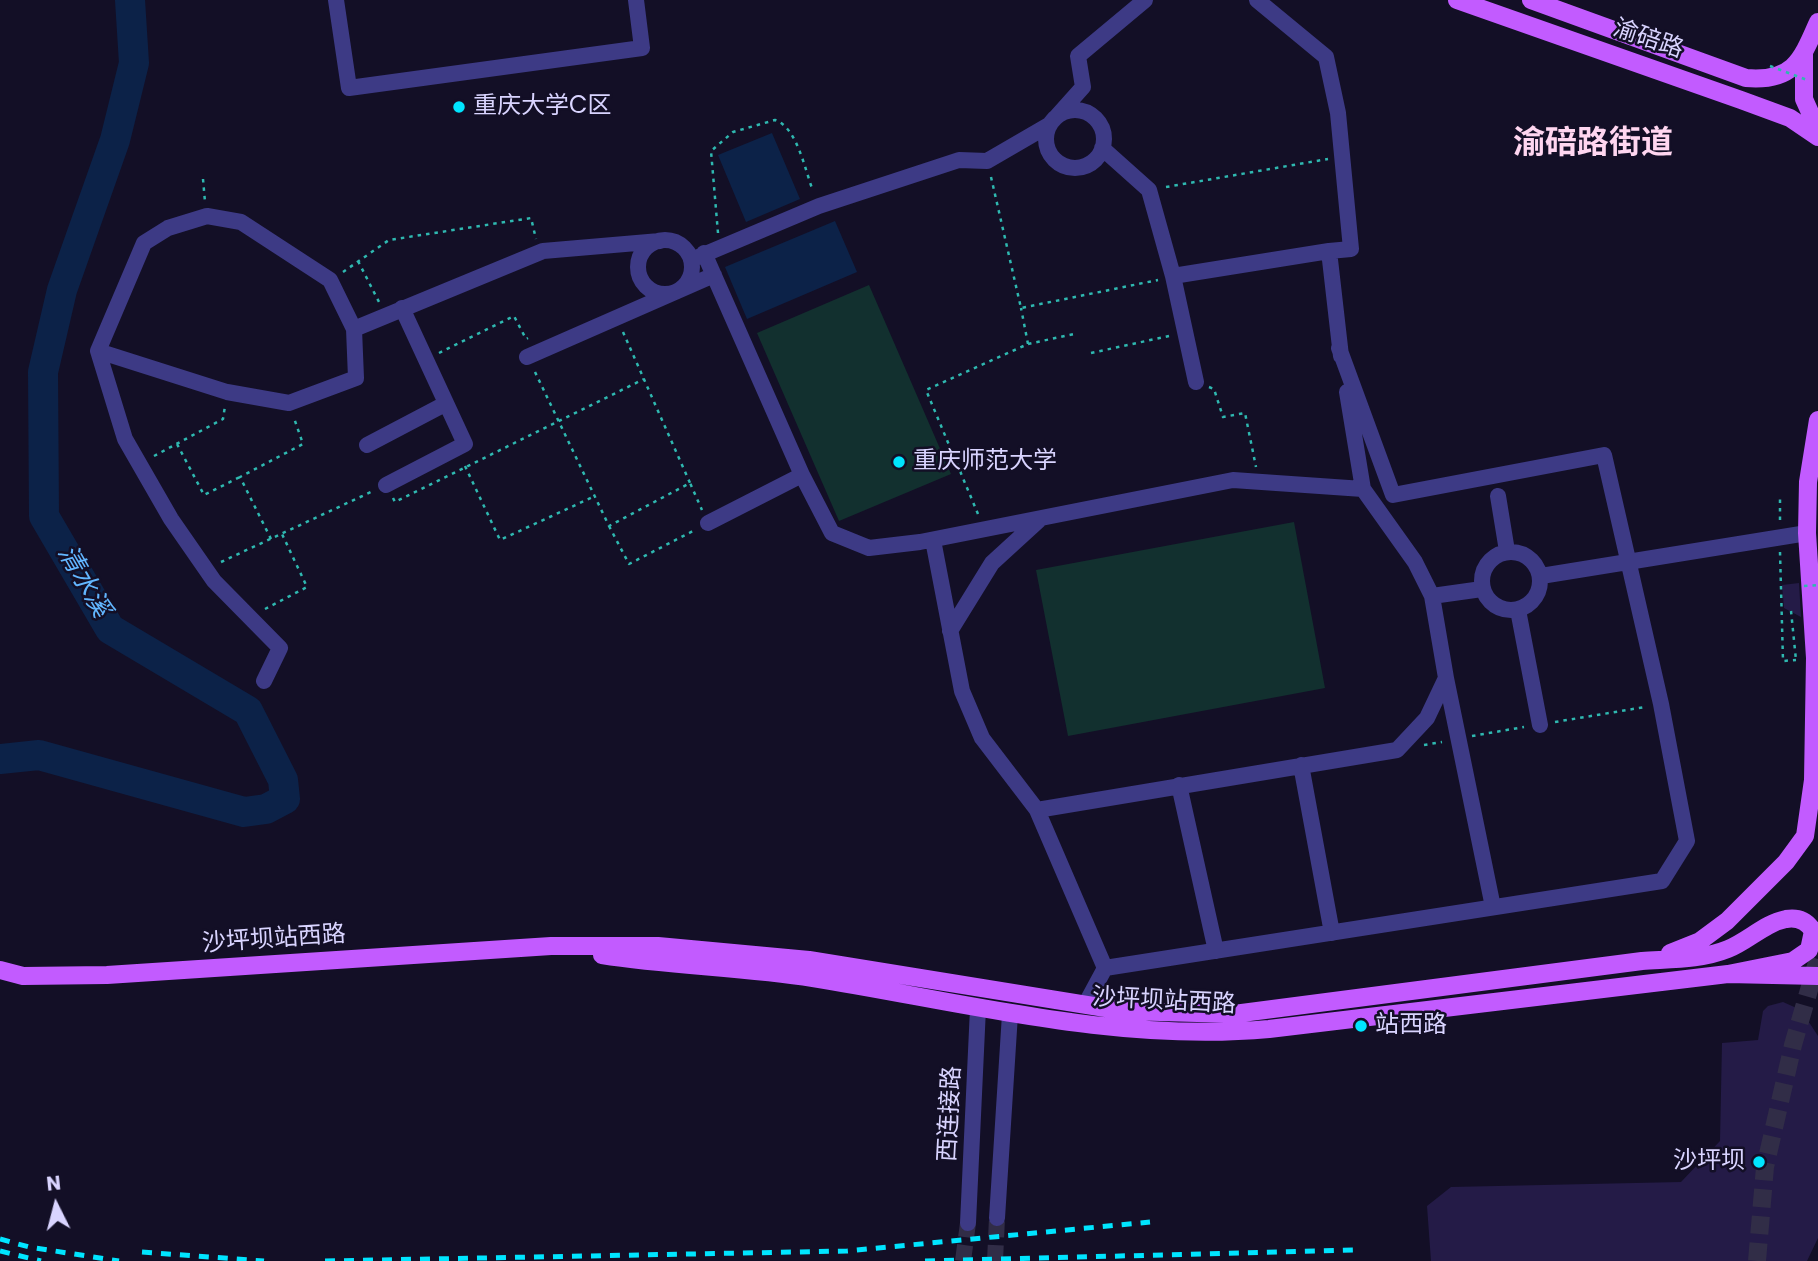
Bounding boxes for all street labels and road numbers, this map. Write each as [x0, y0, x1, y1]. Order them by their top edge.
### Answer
street label: 渝碚路 [1609, 15, 1687, 65]
street label: 沙坪坝站西路 [201, 921, 347, 959]
street label: 沙坪坝站西路 [1091, 984, 1237, 1020]
street label: 西连接路 [934, 1065, 968, 1163]

